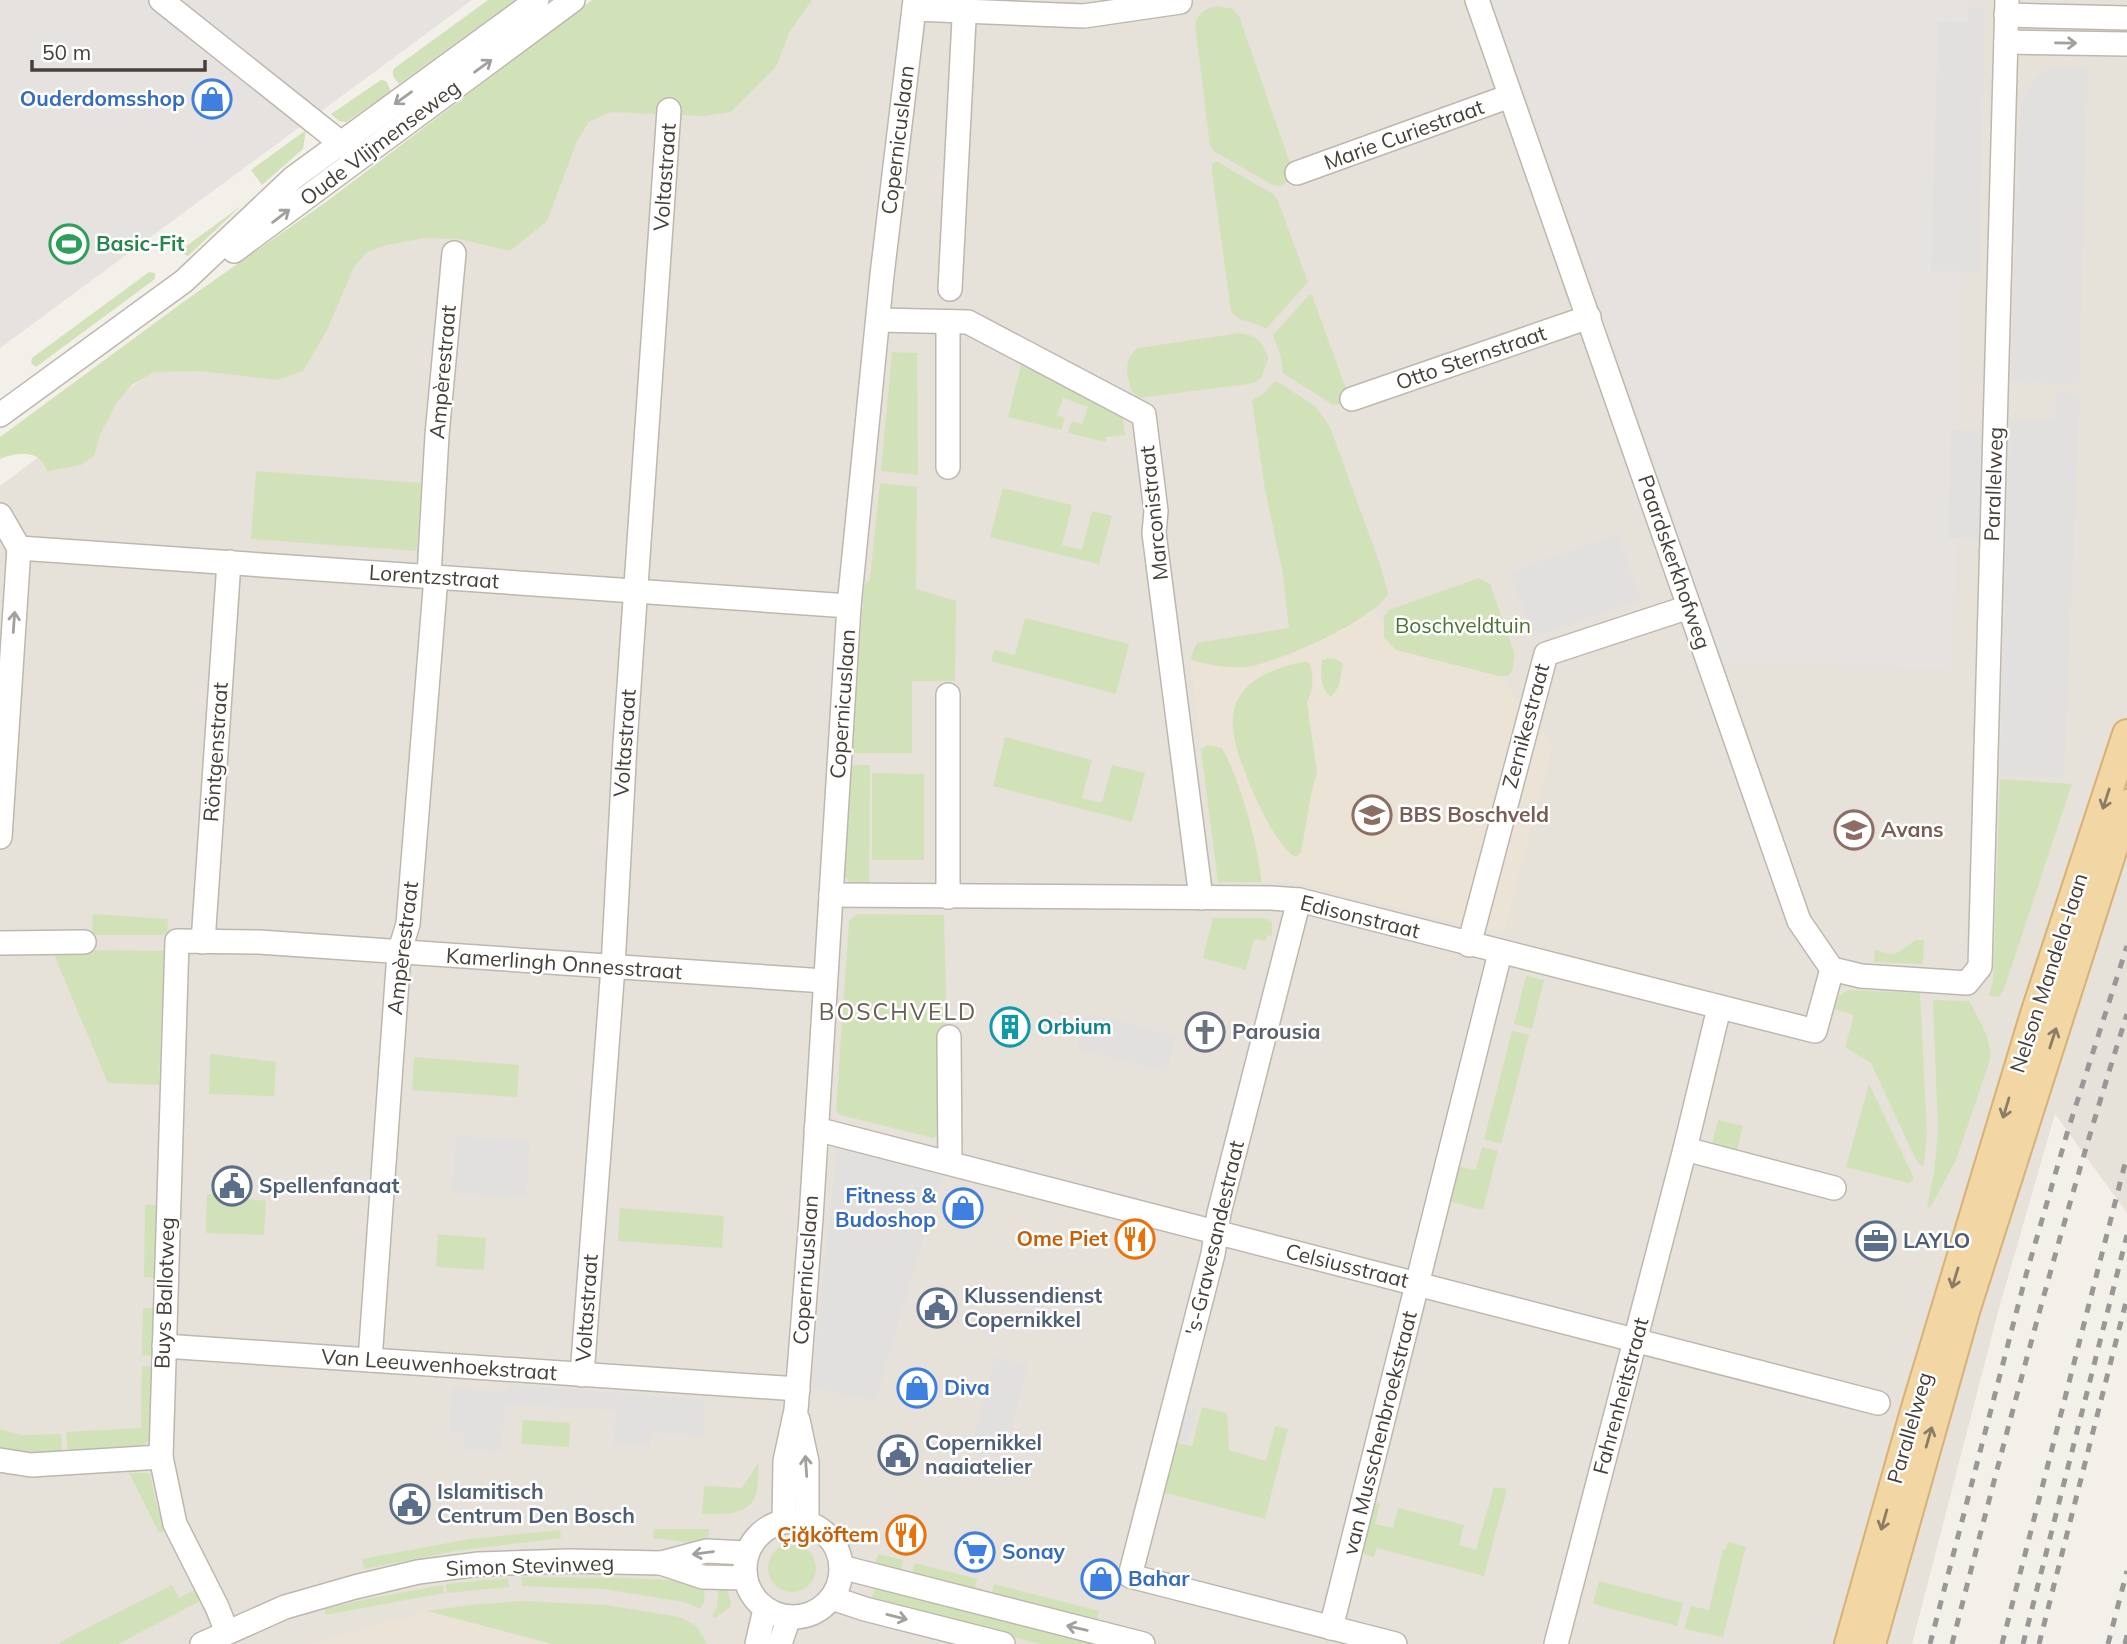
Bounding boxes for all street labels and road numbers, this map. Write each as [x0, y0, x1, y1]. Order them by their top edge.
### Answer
street label: Copernicuslaan [875, 64, 919, 216]
street label: Oude Vlijmenseweg [294, 74, 465, 211]
street label: Marie Curiestraat [1320, 93, 1487, 175]
street label: Voltastraat [647, 122, 681, 232]
street label: Ampèrestraat [423, 304, 461, 440]
street label: Otto Sternstraat [1392, 319, 1549, 395]
street label: Parallelweg [1978, 426, 2008, 542]
street label: Marconistraat [1133, 444, 1173, 582]
street label: Paardskerkhofweg [1633, 471, 1717, 652]
street label: Lorentzstraat [368, 558, 500, 594]
street label: Copernicuslaan [824, 628, 860, 780]
street label: Zernikestraat [1496, 660, 1554, 791]
street label: Röntgenstraat [197, 681, 233, 823]
street label: Voltastraat [607, 688, 641, 798]
street label: Nelson Mandela-laan [2003, 870, 2093, 1076]
street label: Ampèrestraat [381, 880, 423, 1016]
street label: Edisonstraat [1298, 889, 1423, 943]
street label: Kamerlingh Onnesstraat [445, 942, 683, 984]
street label: 's-Gravesandestraat [1179, 1138, 1249, 1338]
street label: Copernicuslaan [787, 1194, 823, 1346]
street label: Buys Ballotweg [148, 1217, 180, 1369]
street label: Celsiusstraat [1283, 1237, 1411, 1293]
street label: Voltastraat [569, 1253, 603, 1363]
street label: van Musschenbroekstraat [1336, 1308, 1422, 1557]
street label: Fahrenheitstraat [1587, 1314, 1653, 1477]
street label: Van Leeuwenhoekstraat [320, 1343, 558, 1385]
street label: Parallelweg [1881, 1369, 1937, 1486]
street label: Simon Stevinweg [445, 1549, 615, 1581]

